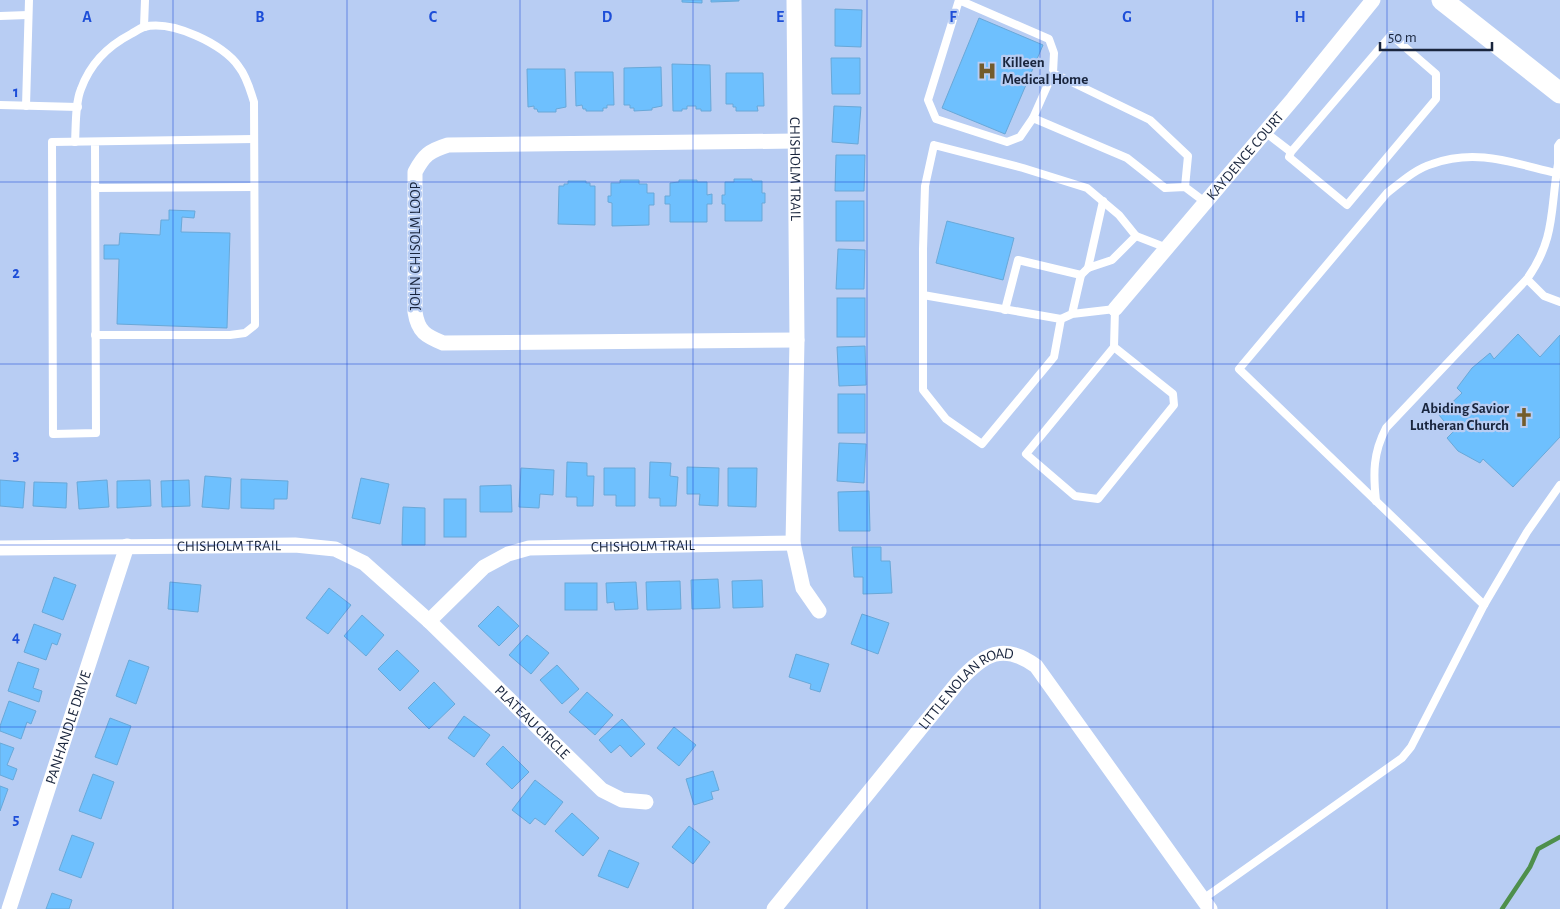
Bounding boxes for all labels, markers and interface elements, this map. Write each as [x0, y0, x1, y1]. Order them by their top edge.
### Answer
text: A [82, 9, 92, 25]
text: B [255, 9, 265, 25]
text: C [429, 9, 438, 25]
text: D [602, 9, 613, 25]
text: E [776, 9, 784, 25]
text: F [949, 9, 957, 25]
text: G [1122, 9, 1132, 25]
text: H [1294, 9, 1306, 25]
scale bar [1380, 20, 1492, 52]
text: 50 m [1388, 30, 1417, 45]
place label: Killeen Medical Home [1002, 55, 1088, 87]
hospital icon: Killeen Medical Home [976, 60, 998, 82]
text: 1 [13, 84, 19, 100]
street label: KAYDENCE COURT [1204, 109, 1287, 203]
street label: CHISHOLM TRAIL [787, 117, 803, 222]
street label: JOHN CHISOLM LOOP [408, 181, 423, 310]
text: 2 [12, 265, 20, 281]
place label: Abiding Savior Lutheran Church [1410, 401, 1510, 433]
church icon: Abiding Savior Lutheran Church [1513, 406, 1535, 428]
text: 3 [13, 447, 20, 463]
street label: CHISHOLM TRAIL [177, 538, 282, 554]
street label: CHISHOLM TRAIL [591, 538, 696, 555]
text: 4 [12, 629, 20, 645]
street label: LITTLE NOLAN ROAD [916, 646, 1015, 732]
street label: PANHANDLE DRIVE [43, 669, 94, 786]
street label: PLATEAU CIRCLE [492, 683, 572, 762]
text: 5 [13, 811, 20, 827]

